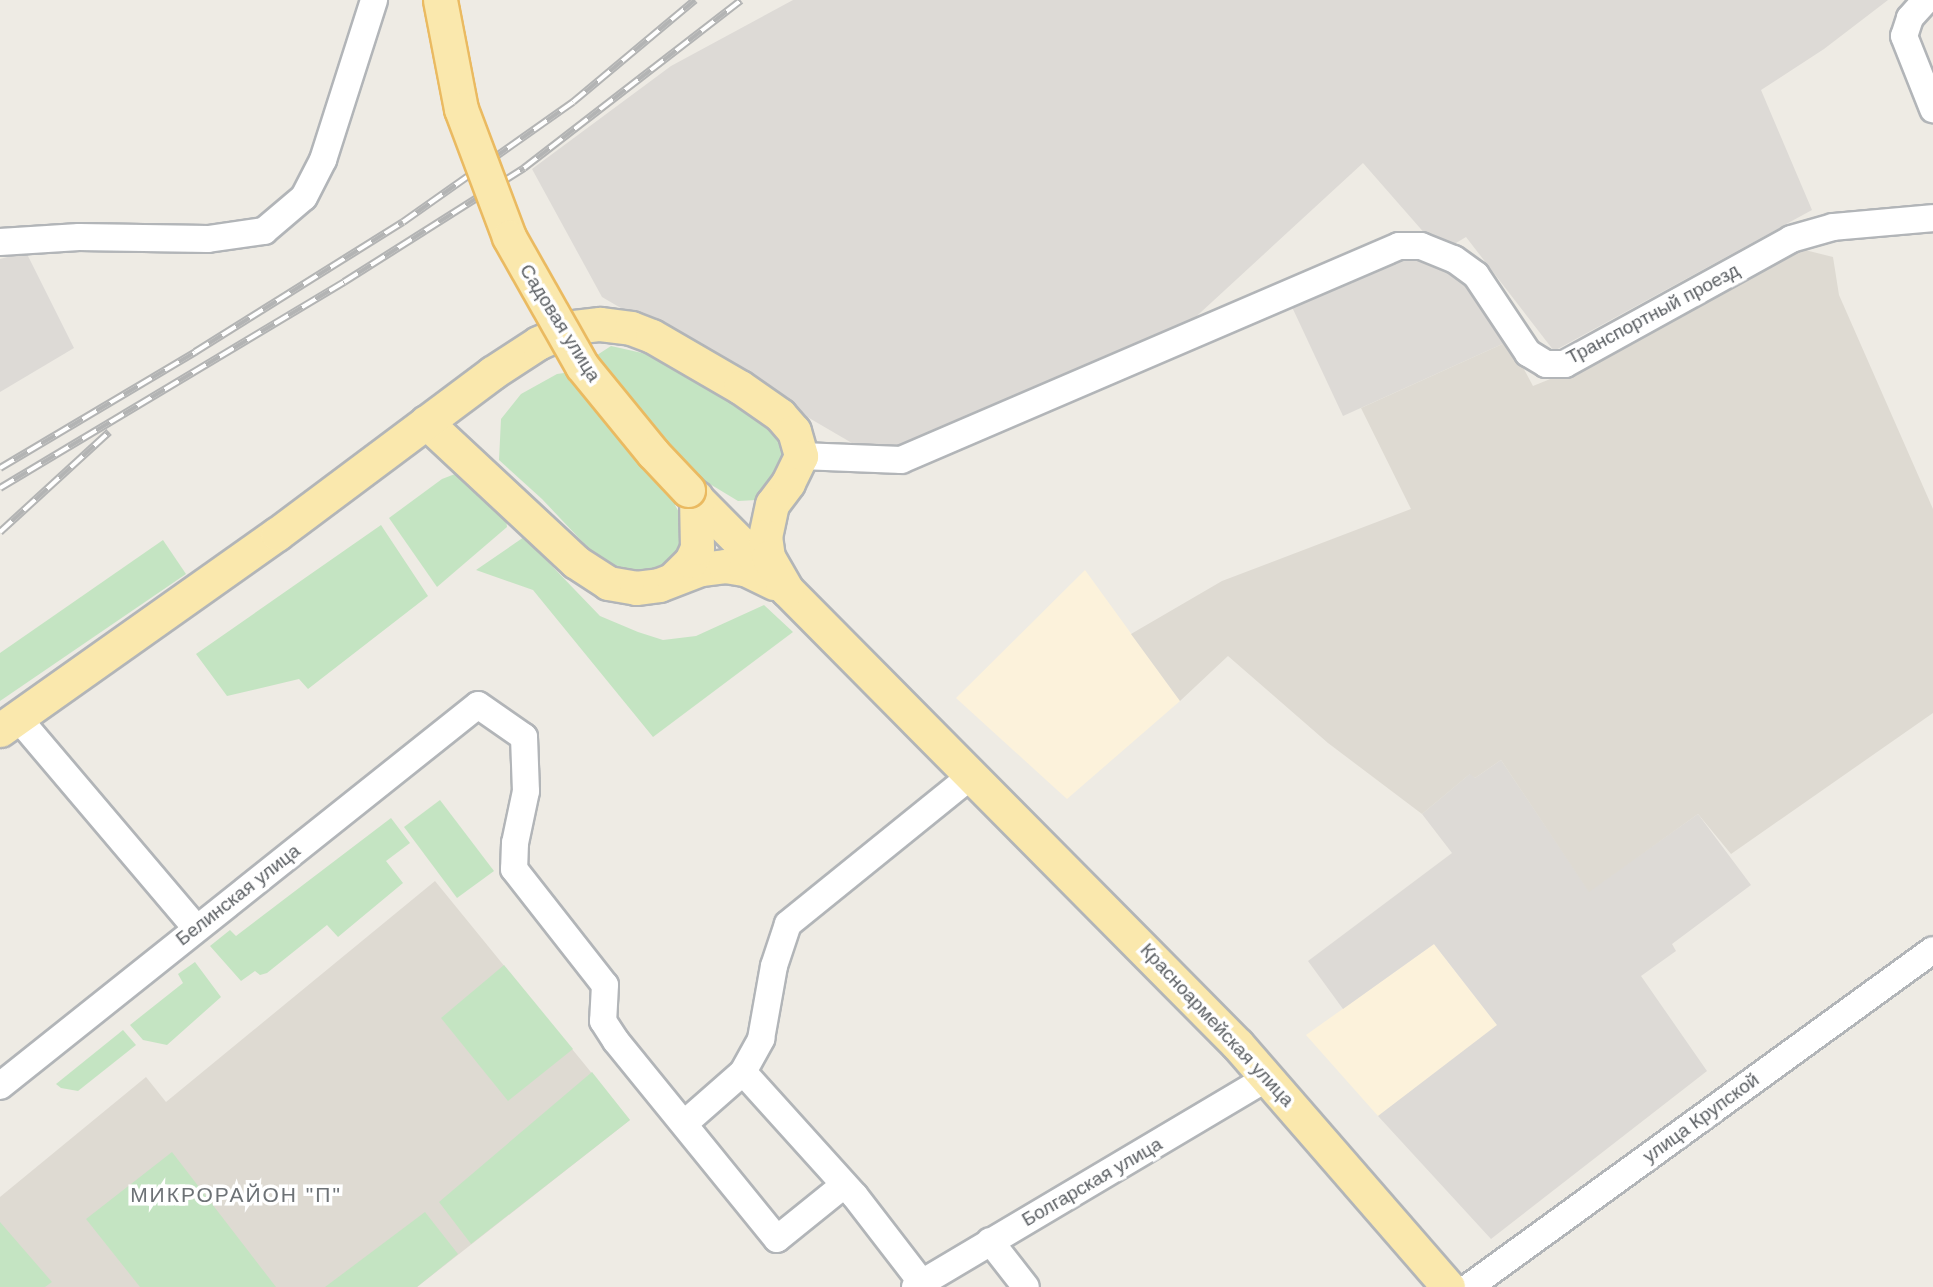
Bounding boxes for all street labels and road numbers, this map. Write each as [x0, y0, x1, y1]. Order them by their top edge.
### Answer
street label: Транспортный проезд [1563, 259, 1743, 369]
street label: Садовая улица [515, 260, 605, 386]
street label: Белинская улица [171, 839, 305, 951]
street label: Красноармейская улица [1135, 939, 1299, 1111]
street label: улица Крупской [1639, 1068, 1763, 1168]
street label: Болгарская улица [1018, 1133, 1166, 1231]

